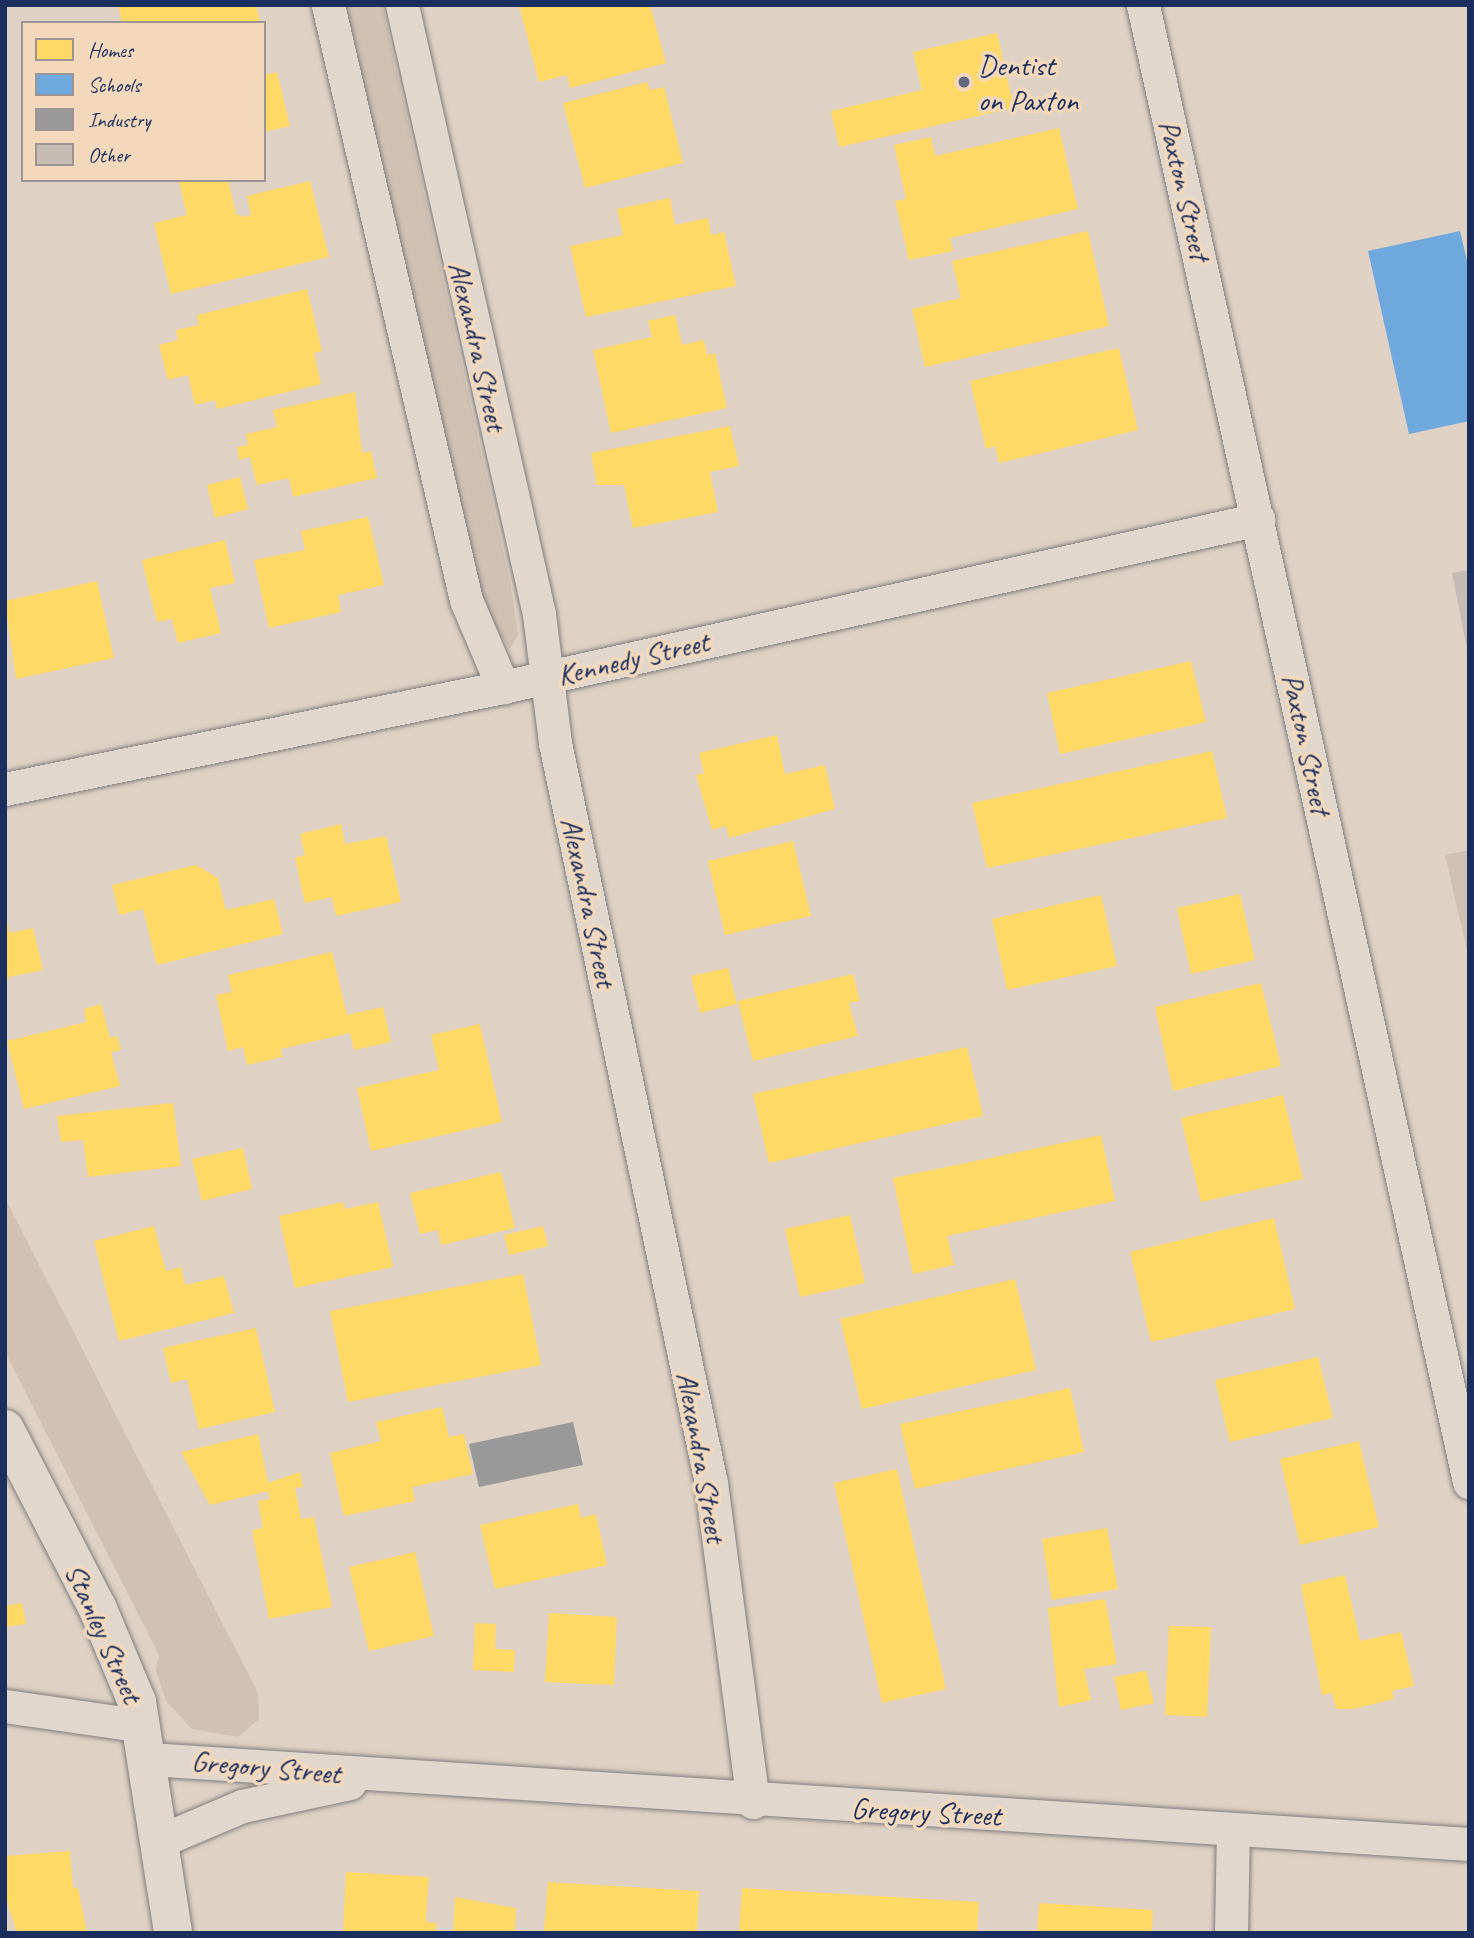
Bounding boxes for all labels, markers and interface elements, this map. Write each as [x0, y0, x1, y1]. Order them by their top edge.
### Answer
legend [21, 21, 266, 182]
text: Homes [88, 37, 133, 63]
place label: Dentist on Paxton [978, 47, 1079, 118]
text: Schools [88, 72, 140, 98]
marker: Dentist on Paxton [956, 74, 972, 90]
text: Industry [88, 107, 151, 133]
street label: Paxton Street [1151, 116, 1219, 264]
text: Other [88, 142, 130, 168]
street label: Alexandra Street [441, 258, 515, 434]
street label: Kennedy Street [554, 623, 712, 693]
street label: Paxton Street [1275, 670, 1339, 818]
street label: Alexandra Street [553, 814, 625, 990]
street label: Alexandra Street [669, 1369, 735, 1545]
street label: Stanley Street [57, 1557, 151, 1709]
street label: Gregory Street [190, 1743, 342, 1791]
street label: Gregory Street [850, 1790, 1002, 1834]

